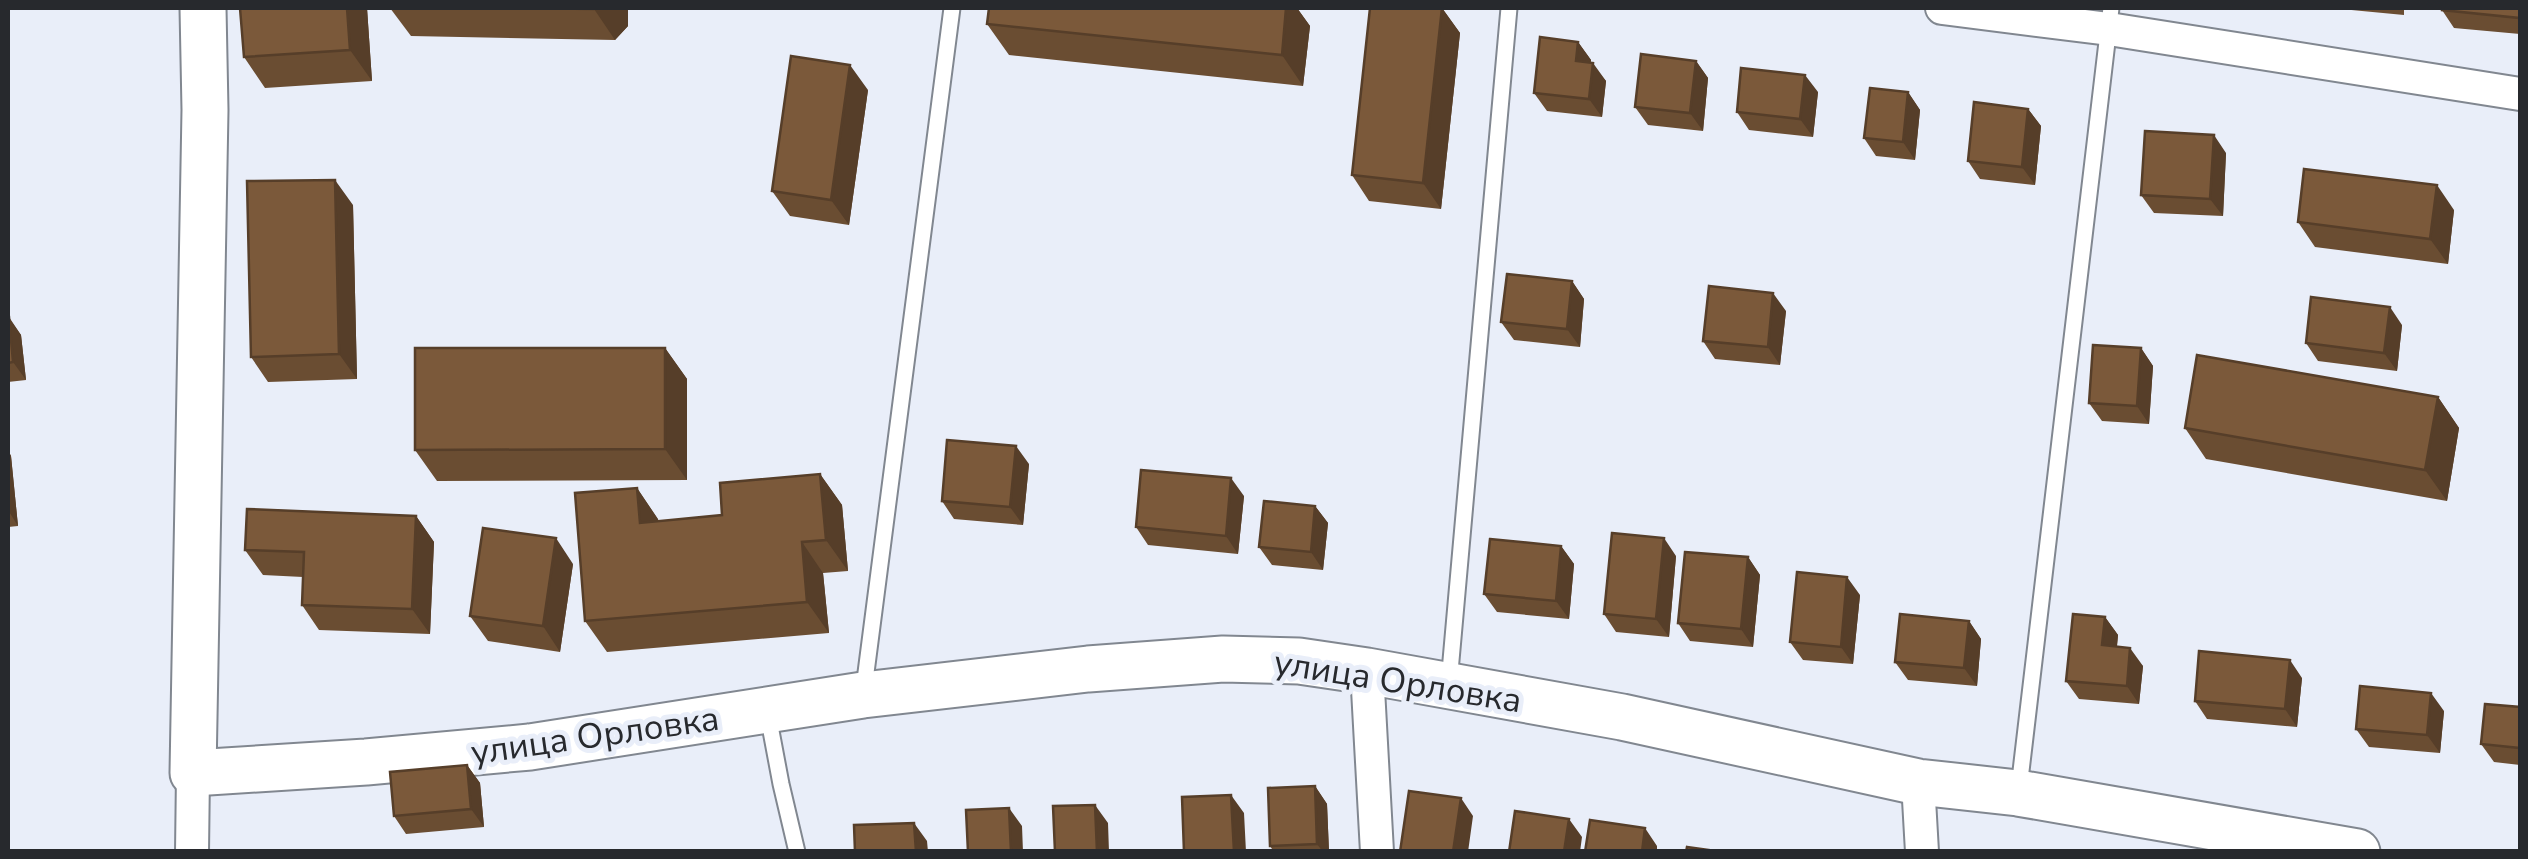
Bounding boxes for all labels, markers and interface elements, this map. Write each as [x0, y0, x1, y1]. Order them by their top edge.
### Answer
street label: улица Орловка [1271, 639, 1525, 724]
street label: улица Орловка [468, 695, 722, 776]

